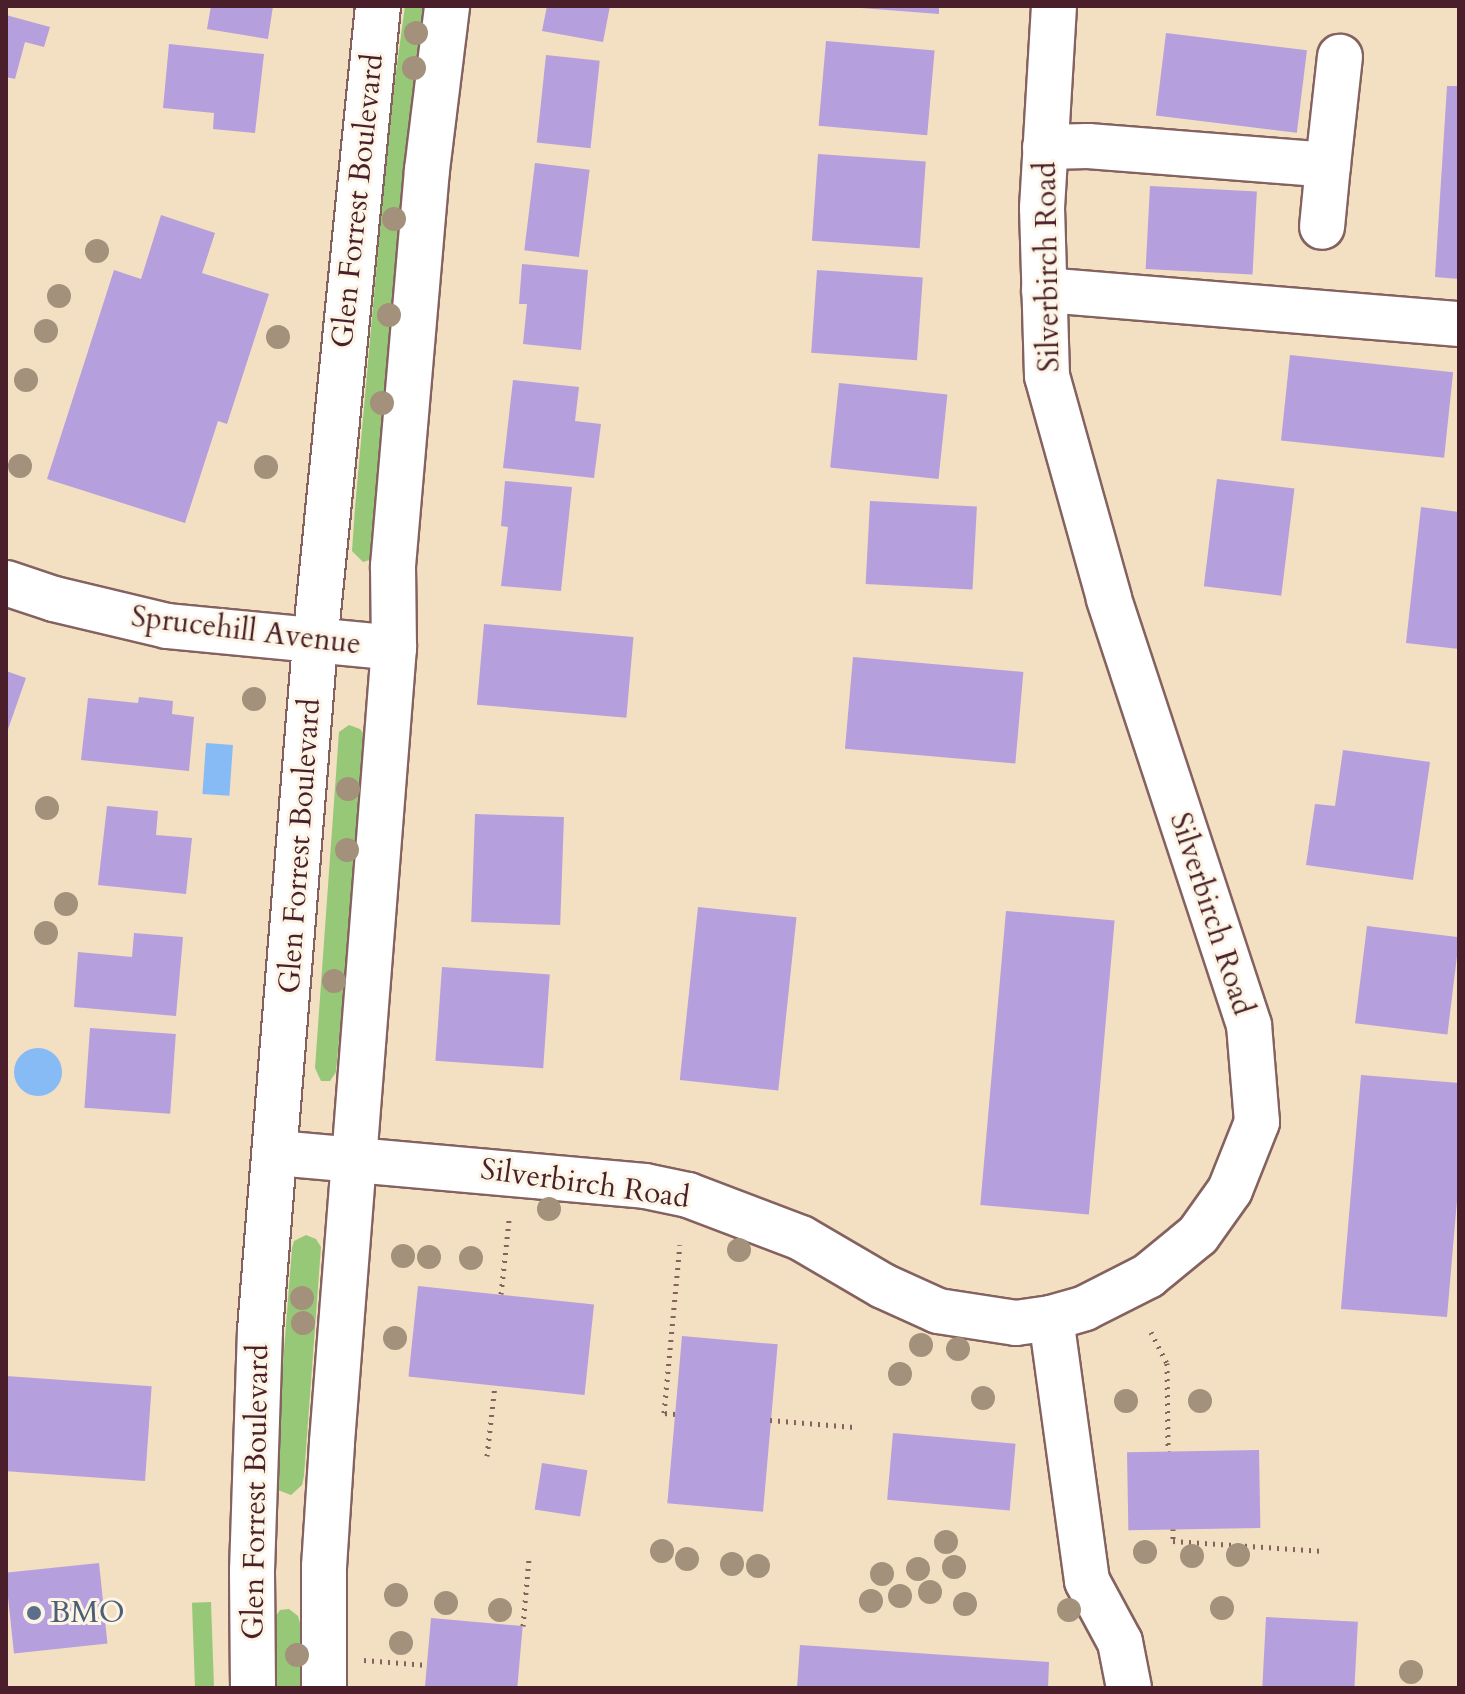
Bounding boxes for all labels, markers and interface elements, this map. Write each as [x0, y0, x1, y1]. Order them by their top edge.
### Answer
street label: Glen Forrest Boulevard [325, 52, 391, 350]
street label: Silverbirch Road [1028, 161, 1068, 373]
street label: Sprucehill Avenue [129, 599, 363, 663]
street label: Glen Forrest Boulevard [272, 697, 328, 995]
street label: Silverbirch Road [1161, 808, 1261, 1020]
street label: Silverbirch Road [478, 1152, 692, 1216]
street label: Glen Forrest Boulevard [235, 1344, 277, 1640]
place label: BMO [50, 1595, 125, 1631]
marker: BMO [25, 1604, 43, 1622]

